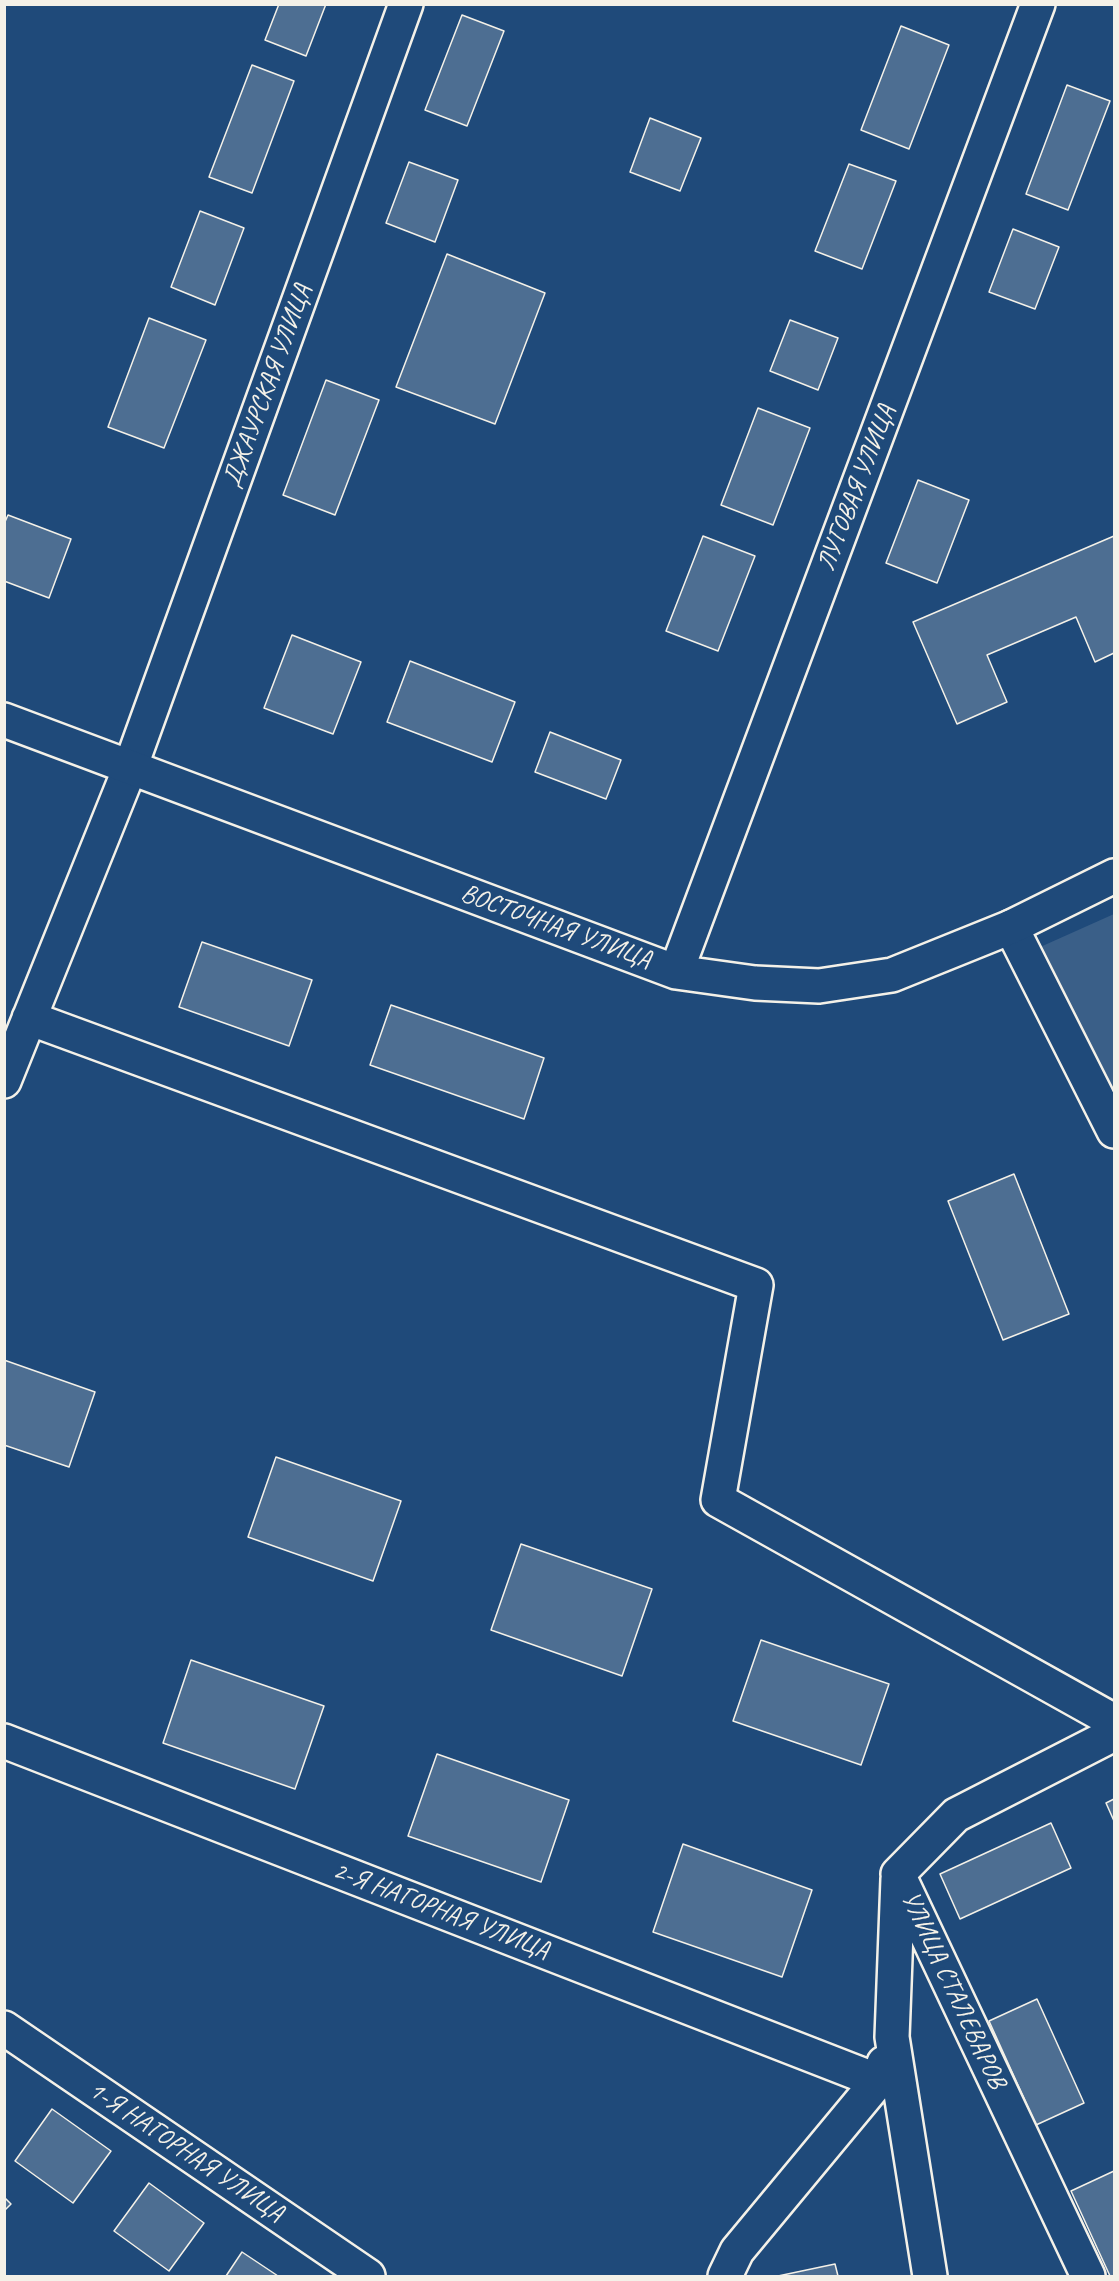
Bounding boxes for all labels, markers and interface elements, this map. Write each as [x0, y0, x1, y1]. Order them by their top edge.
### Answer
street label: ДЖАУРСКАЯ УЛИЦА [217, 280, 319, 492]
street label: ЛУГОВАЯ УЛИЦА [811, 401, 903, 575]
street label: ВОСТОЧНАЯ УЛИЦА [456, 878, 656, 976]
street label: 2-Я НАГОРНАЯ УЛИЦА [328, 1855, 554, 1967]
street label: УЛИЦА СТАЛЕВАРОВ [894, 1887, 1012, 2093]
street label: 1-Я НАГОРНАЯ УЛИЦА [82, 2075, 290, 2229]

